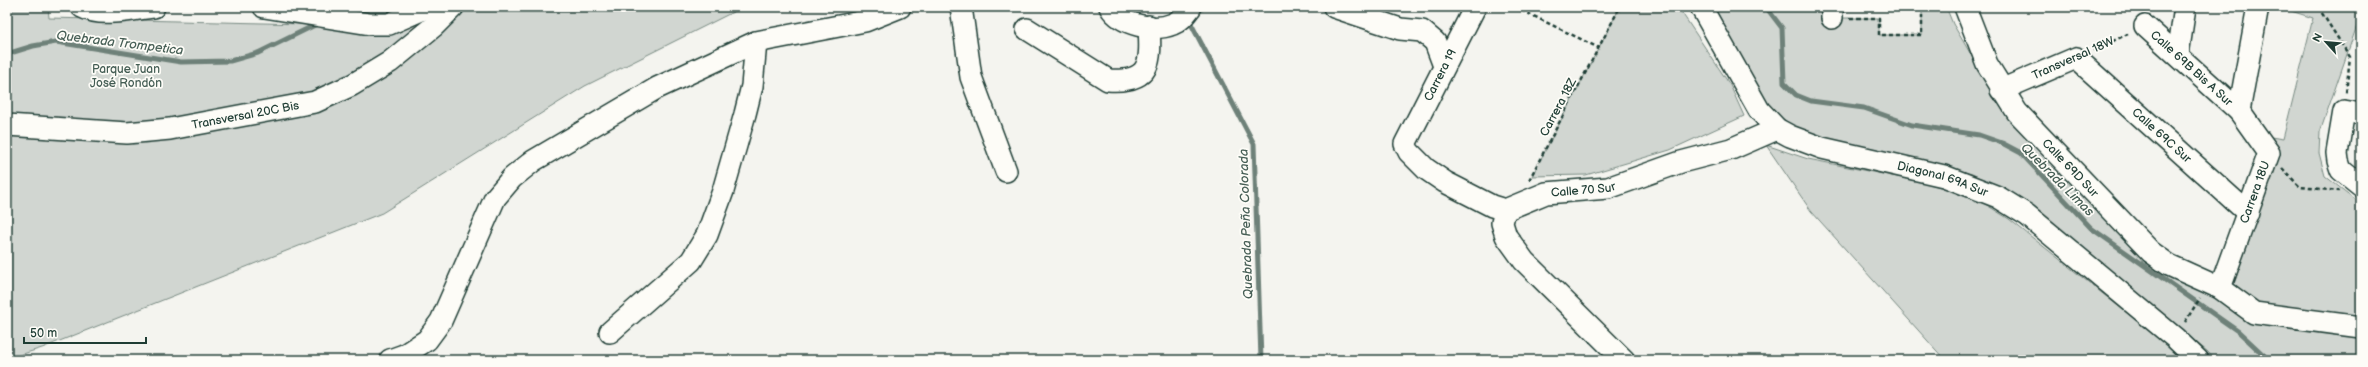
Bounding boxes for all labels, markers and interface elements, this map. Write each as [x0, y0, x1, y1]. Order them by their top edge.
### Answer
north arrow [2306, 22, 2346, 62]
water label: Quebrada Trompetica [55, 27, 184, 59]
street label: Calle 69B Bis A Sur [2147, 28, 2236, 110]
text: N [2310, 31, 2325, 44]
street label: Transversal 18W [2030, 34, 2117, 83]
street label: Carrera 19 [1421, 47, 1460, 104]
park label: Parque Juan José Rondón [90, 62, 162, 91]
street label: Carrera 18Z [1537, 75, 1580, 139]
street label: Transversal 20C Bis [190, 98, 300, 133]
street label: Calle 69C Sur [2129, 105, 2195, 167]
street label: Calle 69D Sur [2039, 136, 2102, 201]
water label: Quebrada Limas [2017, 140, 2098, 220]
water label: Quebrada Peña Colorada [1235, 148, 1257, 299]
street label: Diagonal 69A Sur [1896, 158, 1991, 201]
street label: Carrera 18U [2237, 159, 2273, 226]
street label: Calle 70 Sur [1550, 179, 1619, 201]
scale bar [24, 319, 146, 345]
text: 50 m [30, 326, 57, 341]

